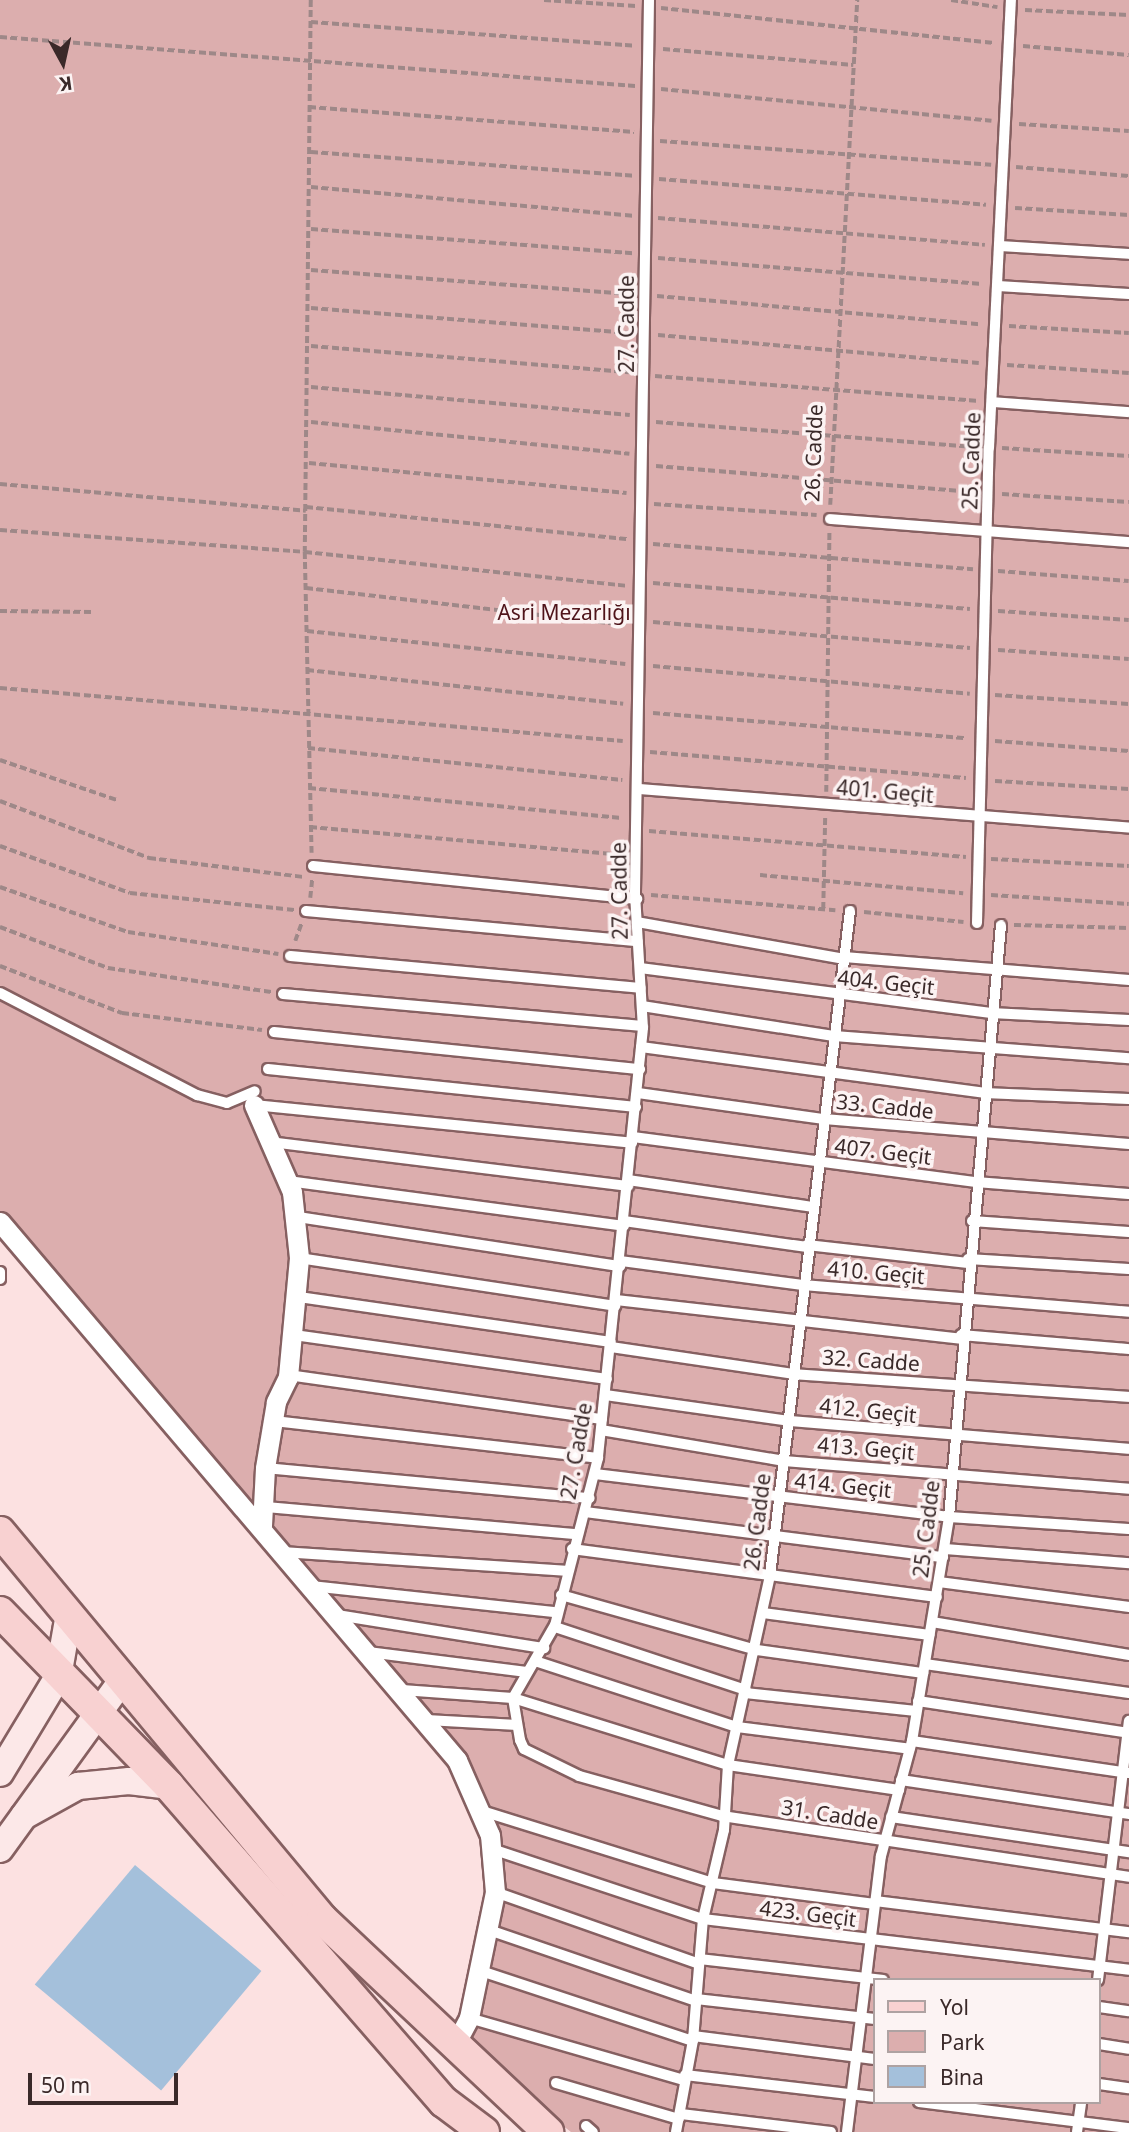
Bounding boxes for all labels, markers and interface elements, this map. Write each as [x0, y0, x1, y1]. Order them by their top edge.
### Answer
north arrow [28, 28, 98, 98]
text: K [58, 70, 74, 98]
street label: 27. Cadde [613, 275, 639, 373]
street label: 26. Cadde [799, 404, 827, 502]
street label: 25. Cadde [957, 412, 985, 510]
park label: Asri Mezarlığı [497, 599, 631, 625]
street label: 401. Geçit [835, 774, 935, 808]
street label: 27. Cadde [606, 842, 632, 940]
street label: 404. Geçit [836, 964, 936, 1000]
street label: 33. Cadde [835, 1088, 935, 1124]
street label: 407. Geçit [833, 1133, 933, 1169]
street label: 410. Geçit [826, 1255, 926, 1289]
street label: 32. Cadde [821, 1344, 921, 1376]
street label: 412. Geçit [818, 1392, 918, 1428]
street label: 27. Cadde [555, 1401, 597, 1501]
street label: 413. Geçit [816, 1431, 916, 1465]
street label: 414. Geçit [793, 1467, 893, 1503]
street label: 26. Cadde [739, 1472, 775, 1572]
street label: 25. Cadde [908, 1479, 944, 1579]
street label: 31. Cadde [780, 1794, 880, 1834]
street label: 423. Geçit [758, 1895, 858, 1931]
legend [874, 1978, 1101, 2104]
text: Yol [940, 1993, 969, 2021]
text: Park [940, 2028, 984, 2056]
scale bar [32, 2058, 182, 2102]
text: Bina [940, 2063, 984, 2091]
text: 50 m [41, 2071, 90, 2099]

